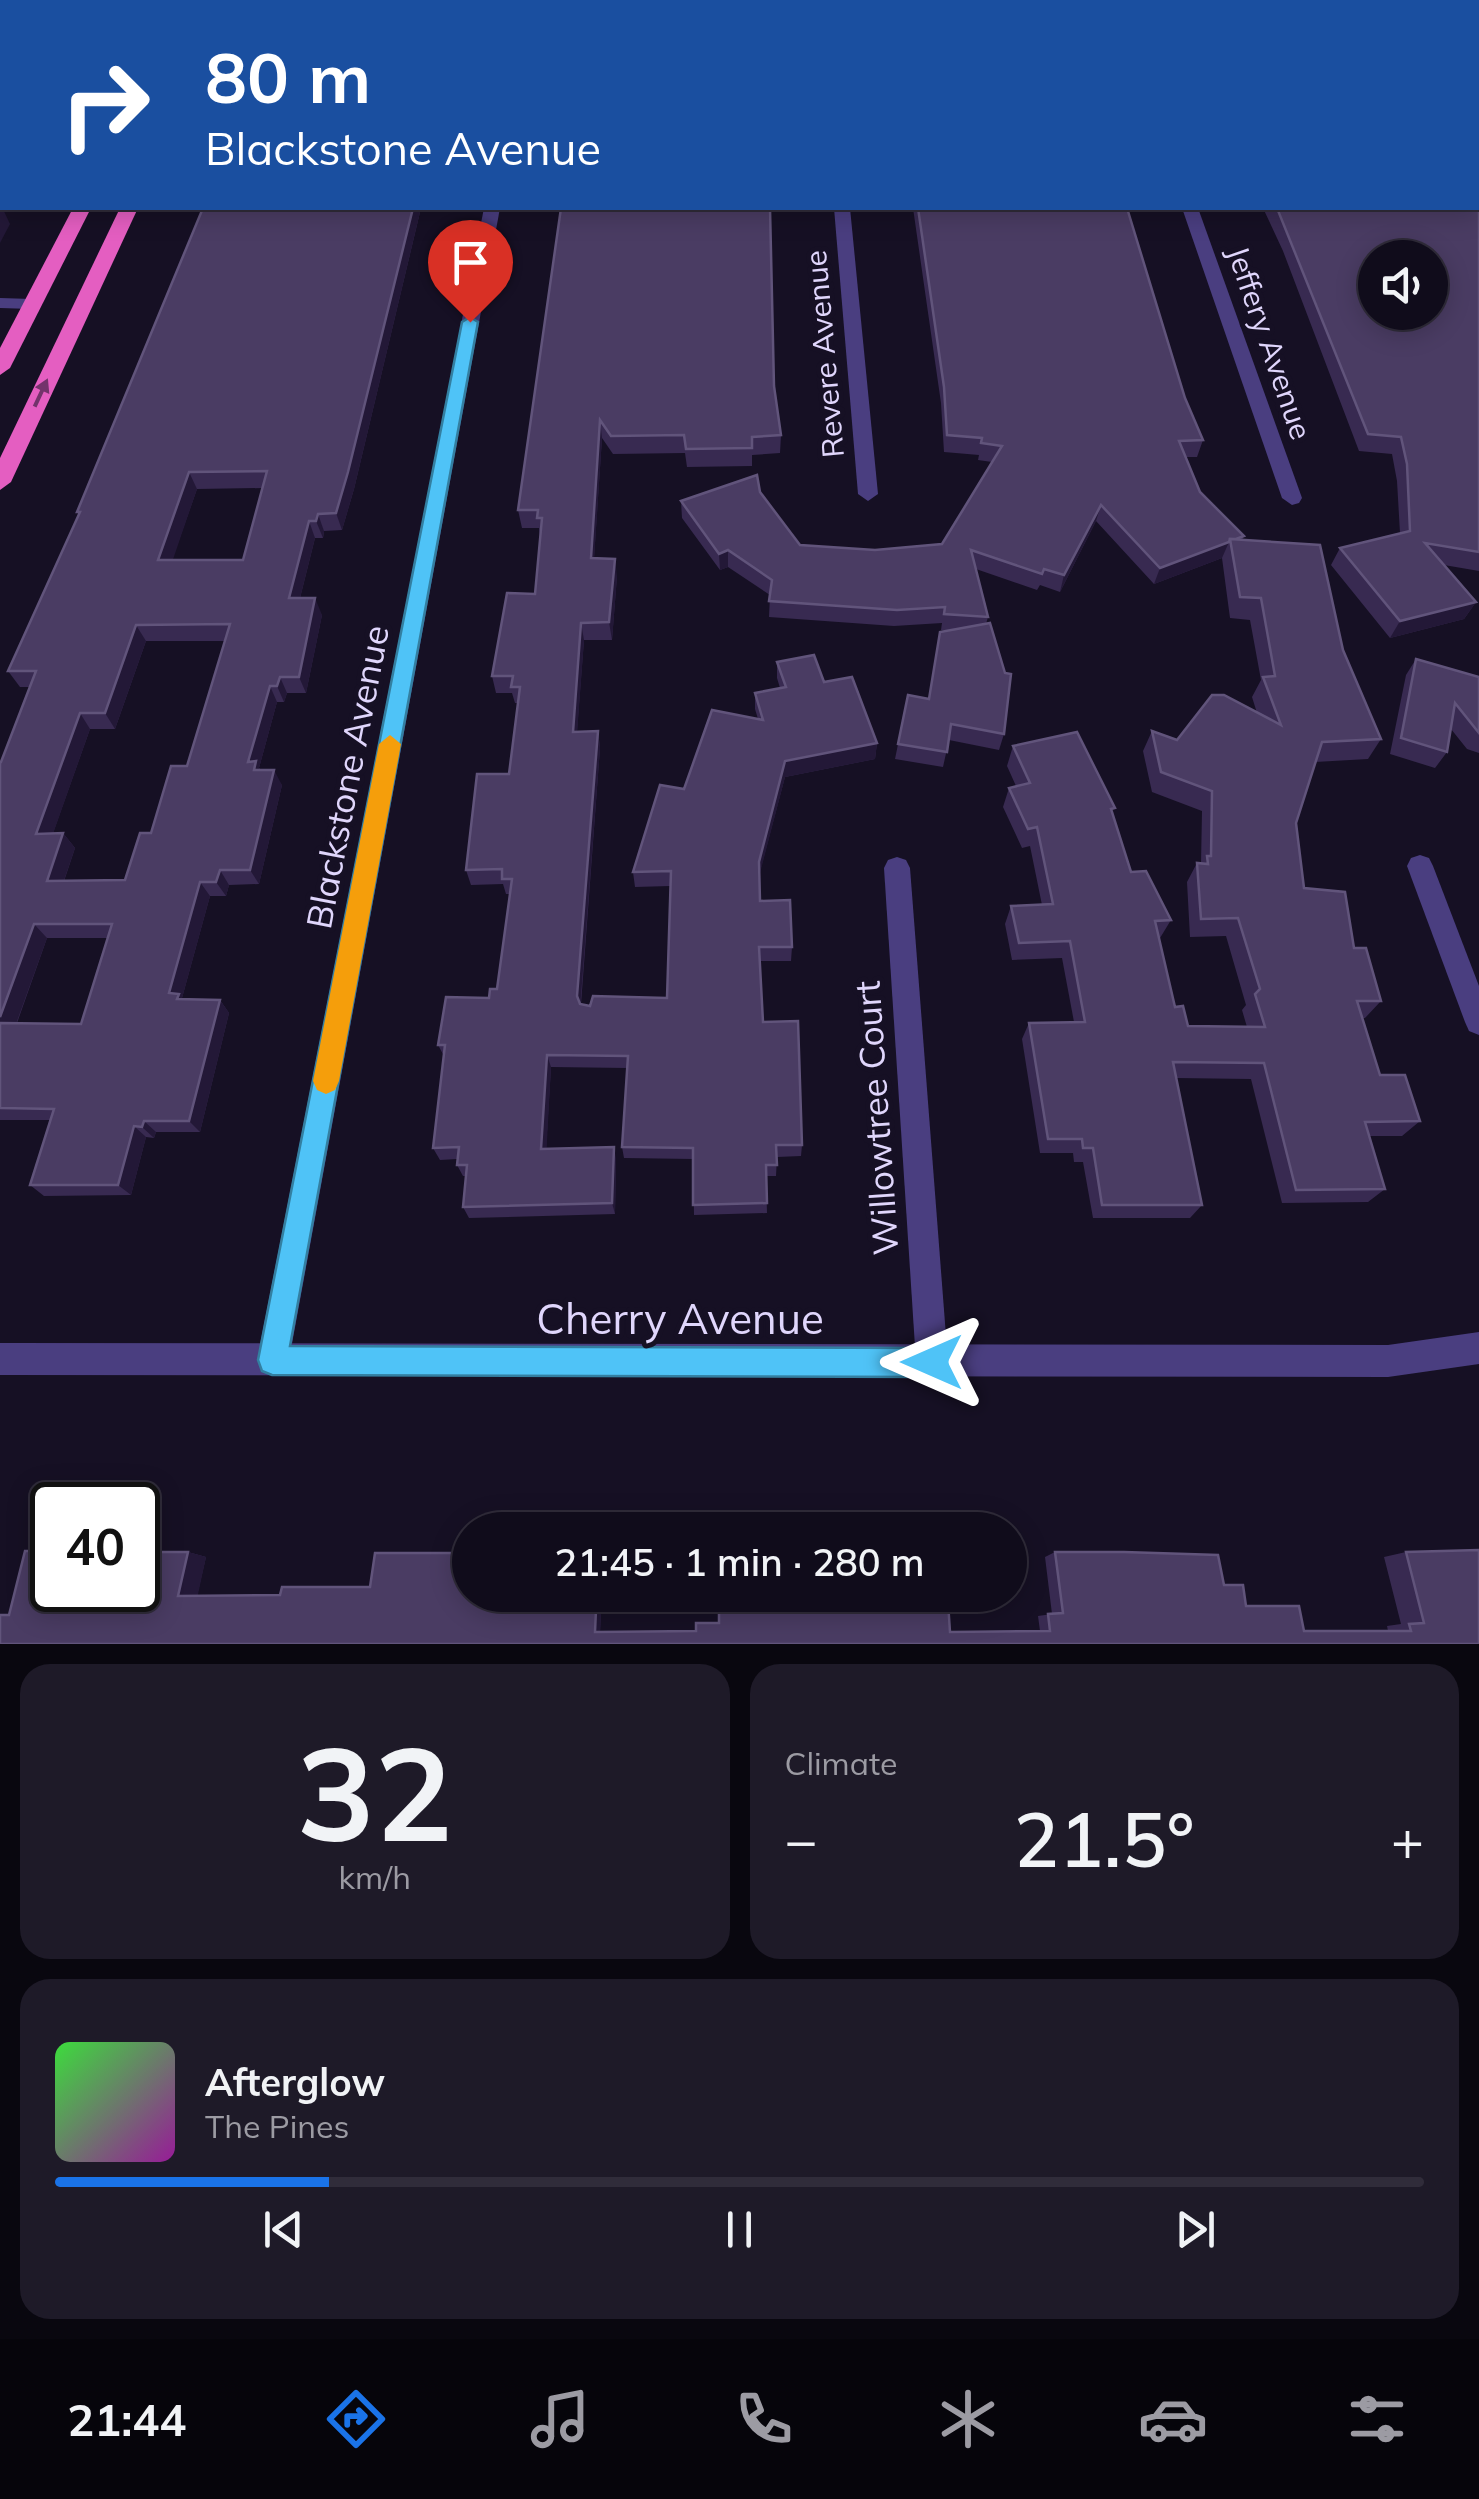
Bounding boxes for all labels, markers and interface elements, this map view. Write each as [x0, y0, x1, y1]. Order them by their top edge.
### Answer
text: 80 m [205, 33, 371, 121]
icon: right [40, 40, 170, 170]
text: Blackstone Avenue [205, 120, 601, 176]
pin [428, 220, 513, 323]
icon: arrive [443, 235, 498, 290]
map controls [1358, 240, 1448, 330]
button: sound [1358, 240, 1448, 330]
street label: Jeffery Avenue [1219, 241, 1321, 444]
street label: Revere Avenue [796, 249, 852, 459]
one-way arrow [33, 379, 50, 408]
street label: Blackstone Avenue [296, 621, 398, 932]
street label: Willowtree Court [844, 979, 908, 1257]
street label: Cherry Avenue [536, 1292, 824, 1345]
position arrow [880, 1310, 984, 1414]
speed limit sign: 40 [30, 1482, 160, 1612]
text: 21:45 · 1 min · 280 m [554, 1538, 925, 1586]
text: 32 [297, 1710, 453, 1874]
text: Climate [785, 1743, 897, 1783]
text: 21.5° [1014, 1792, 1195, 1886]
text: − [785, 1805, 818, 1874]
text: + [1391, 1805, 1424, 1874]
text: km/h [339, 1857, 411, 1897]
text: Afterglow [205, 2058, 385, 2106]
text: The Pines [205, 2106, 349, 2146]
icon: previous [256, 2202, 311, 2257]
icon: pause [712, 2202, 767, 2257]
icon: next [1168, 2202, 1223, 2257]
icon: directions [321, 2384, 391, 2454]
icon: music [525, 2384, 595, 2454]
icon: phone [729, 2384, 799, 2454]
icon: climate [933, 2384, 1003, 2454]
icon: car [1138, 2384, 1208, 2454]
icon: filters [1342, 2384, 1412, 2454]
text: 21:44 [67, 2391, 186, 2447]

